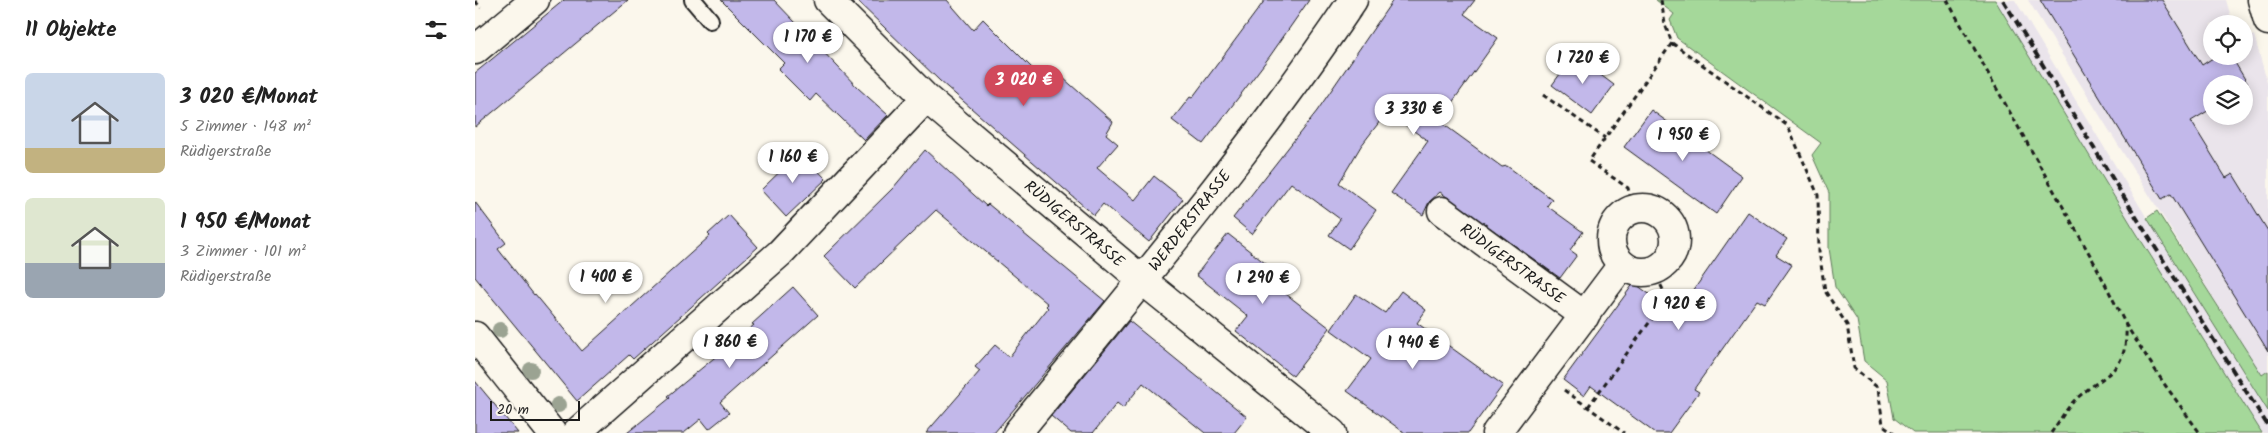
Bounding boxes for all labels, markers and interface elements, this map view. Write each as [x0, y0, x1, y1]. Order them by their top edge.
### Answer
text: 11 Objekte [25, 14, 116, 47]
map controls [2203, 15, 2253, 125]
button: locate [2203, 15, 2253, 65]
icon: filters [422, 16, 450, 44]
pin: 1 170 € [762, 22, 854, 64]
text: 1 170 € [784, 25, 832, 50]
pin: 1 720 € [1537, 42, 1629, 85]
text: 1 720 € [1557, 46, 1609, 71]
pin: 3 020 € [978, 64, 1070, 107]
text: 3 020 € [996, 68, 1052, 93]
button: layers [2203, 75, 2253, 125]
text: 3 020 €/Monat [180, 81, 318, 114]
icon: home [65, 93, 125, 153]
pin: 3 330 € [1368, 94, 1460, 136]
text: 3 330 € [1386, 97, 1442, 122]
text: 5 Zimmer · 148 m² [180, 114, 311, 139]
pin: 1 950 € [1637, 120, 1729, 162]
text: 1 950 € [1657, 123, 1709, 148]
text: Rüdigerstraße [180, 139, 271, 164]
pin: 1 160 € [747, 142, 839, 184]
text: 1 160 € [768, 145, 818, 170]
street label: WERDERSTRASSE [1143, 164, 1238, 277]
street label: RÜDIGERSTRASSE [1018, 174, 1130, 274]
text: 1 950 €/Monat [180, 206, 311, 239]
street label: RÜDIGERSTRASSE [1454, 217, 1571, 311]
icon: home [65, 218, 125, 278]
text: 3 Zimmer · 101 m² [180, 239, 306, 264]
pin: 1 400 € [560, 262, 652, 304]
pin: 1 290 € [1217, 262, 1309, 305]
text: Rüdigerstraße [180, 264, 271, 289]
text: 1 400 € [580, 265, 632, 290]
text: 1 290 € [1237, 266, 1289, 291]
pin: 1 920 € [1633, 288, 1725, 331]
text: 1 920 € [1653, 292, 1705, 317]
pin: 1 860 € [684, 326, 776, 369]
pin: 1 940 € [1367, 328, 1459, 370]
text: 1 860 € [703, 330, 757, 355]
text: 1 940 € [1387, 331, 1439, 356]
scale bar [490, 398, 580, 421]
text: 20 m [497, 399, 529, 421]

